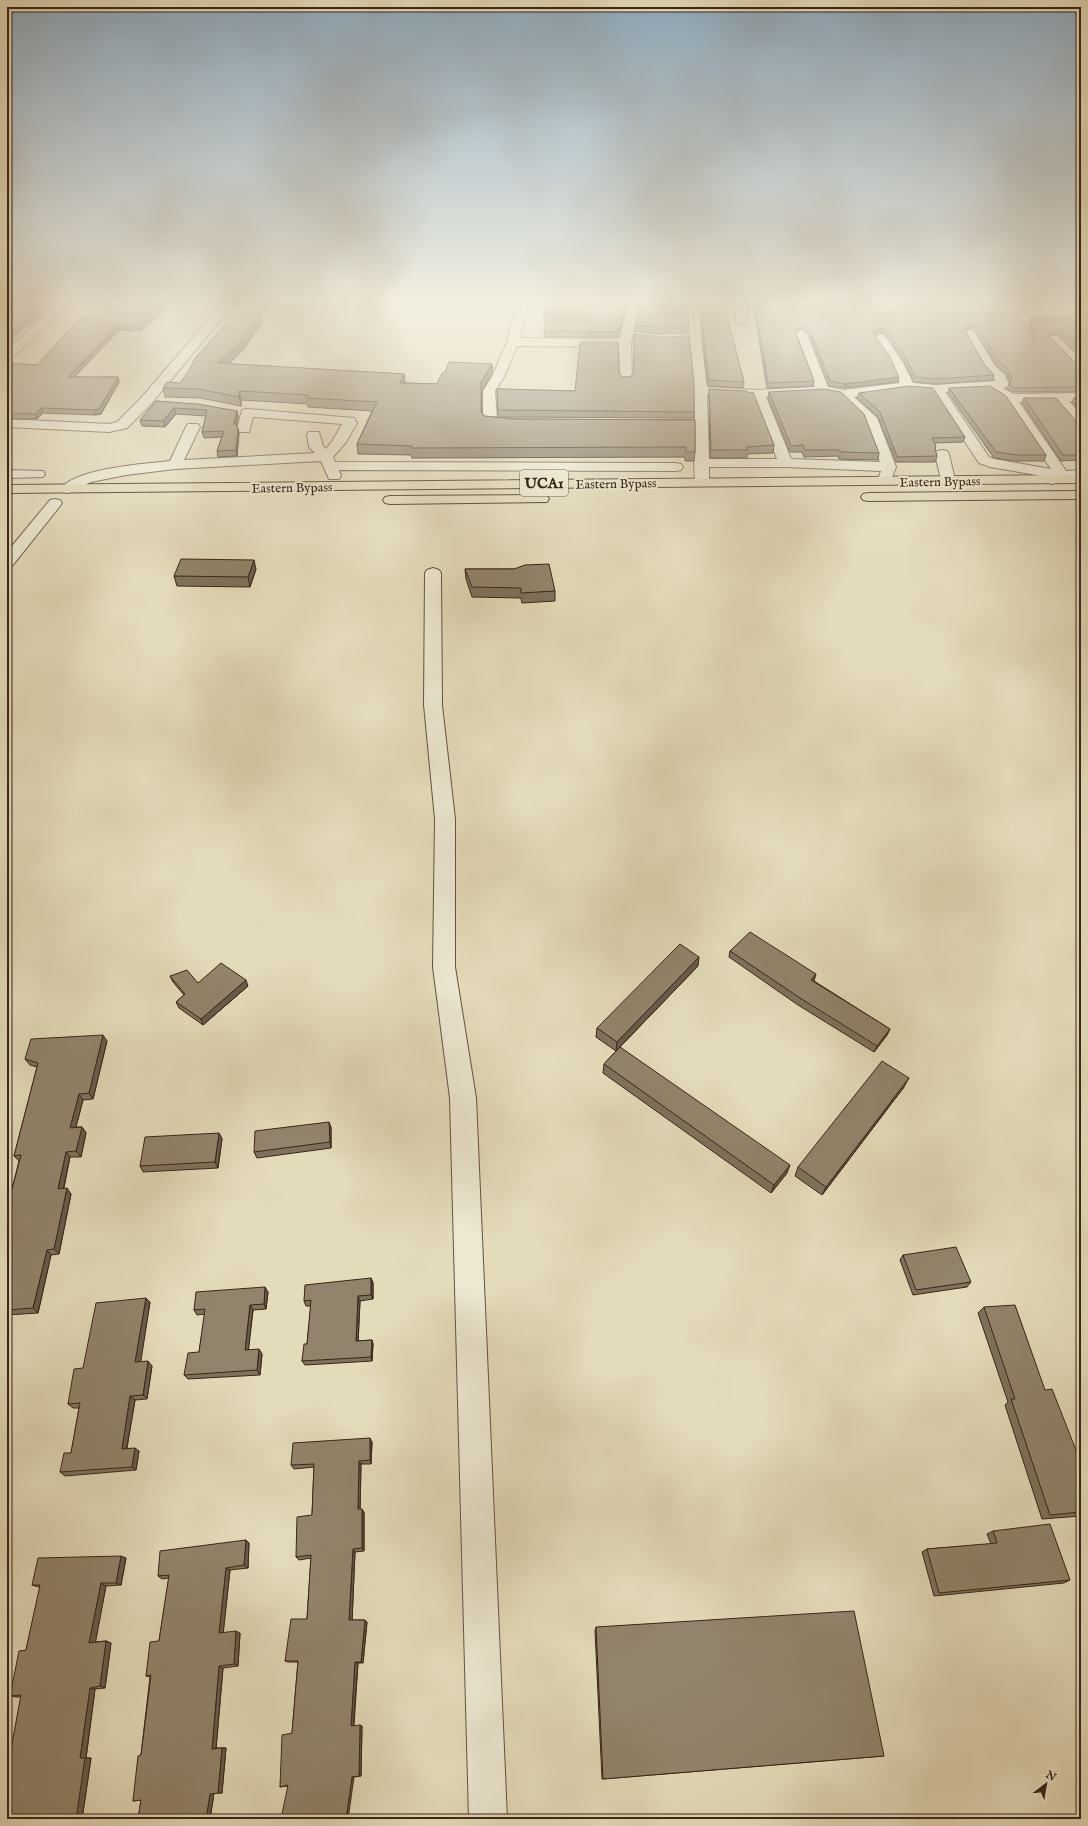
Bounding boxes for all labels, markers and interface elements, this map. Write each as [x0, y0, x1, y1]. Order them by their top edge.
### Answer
road number: UCA1 [520, 470, 568, 496]
street label: Eastern Bypass [899, 473, 981, 492]
street label: Eastern Bypass [575, 475, 657, 494]
street label: Eastern Bypass [251, 479, 333, 498]
north arrow [1026, 1764, 1066, 1804]
text: N [1042, 1767, 1059, 1785]

